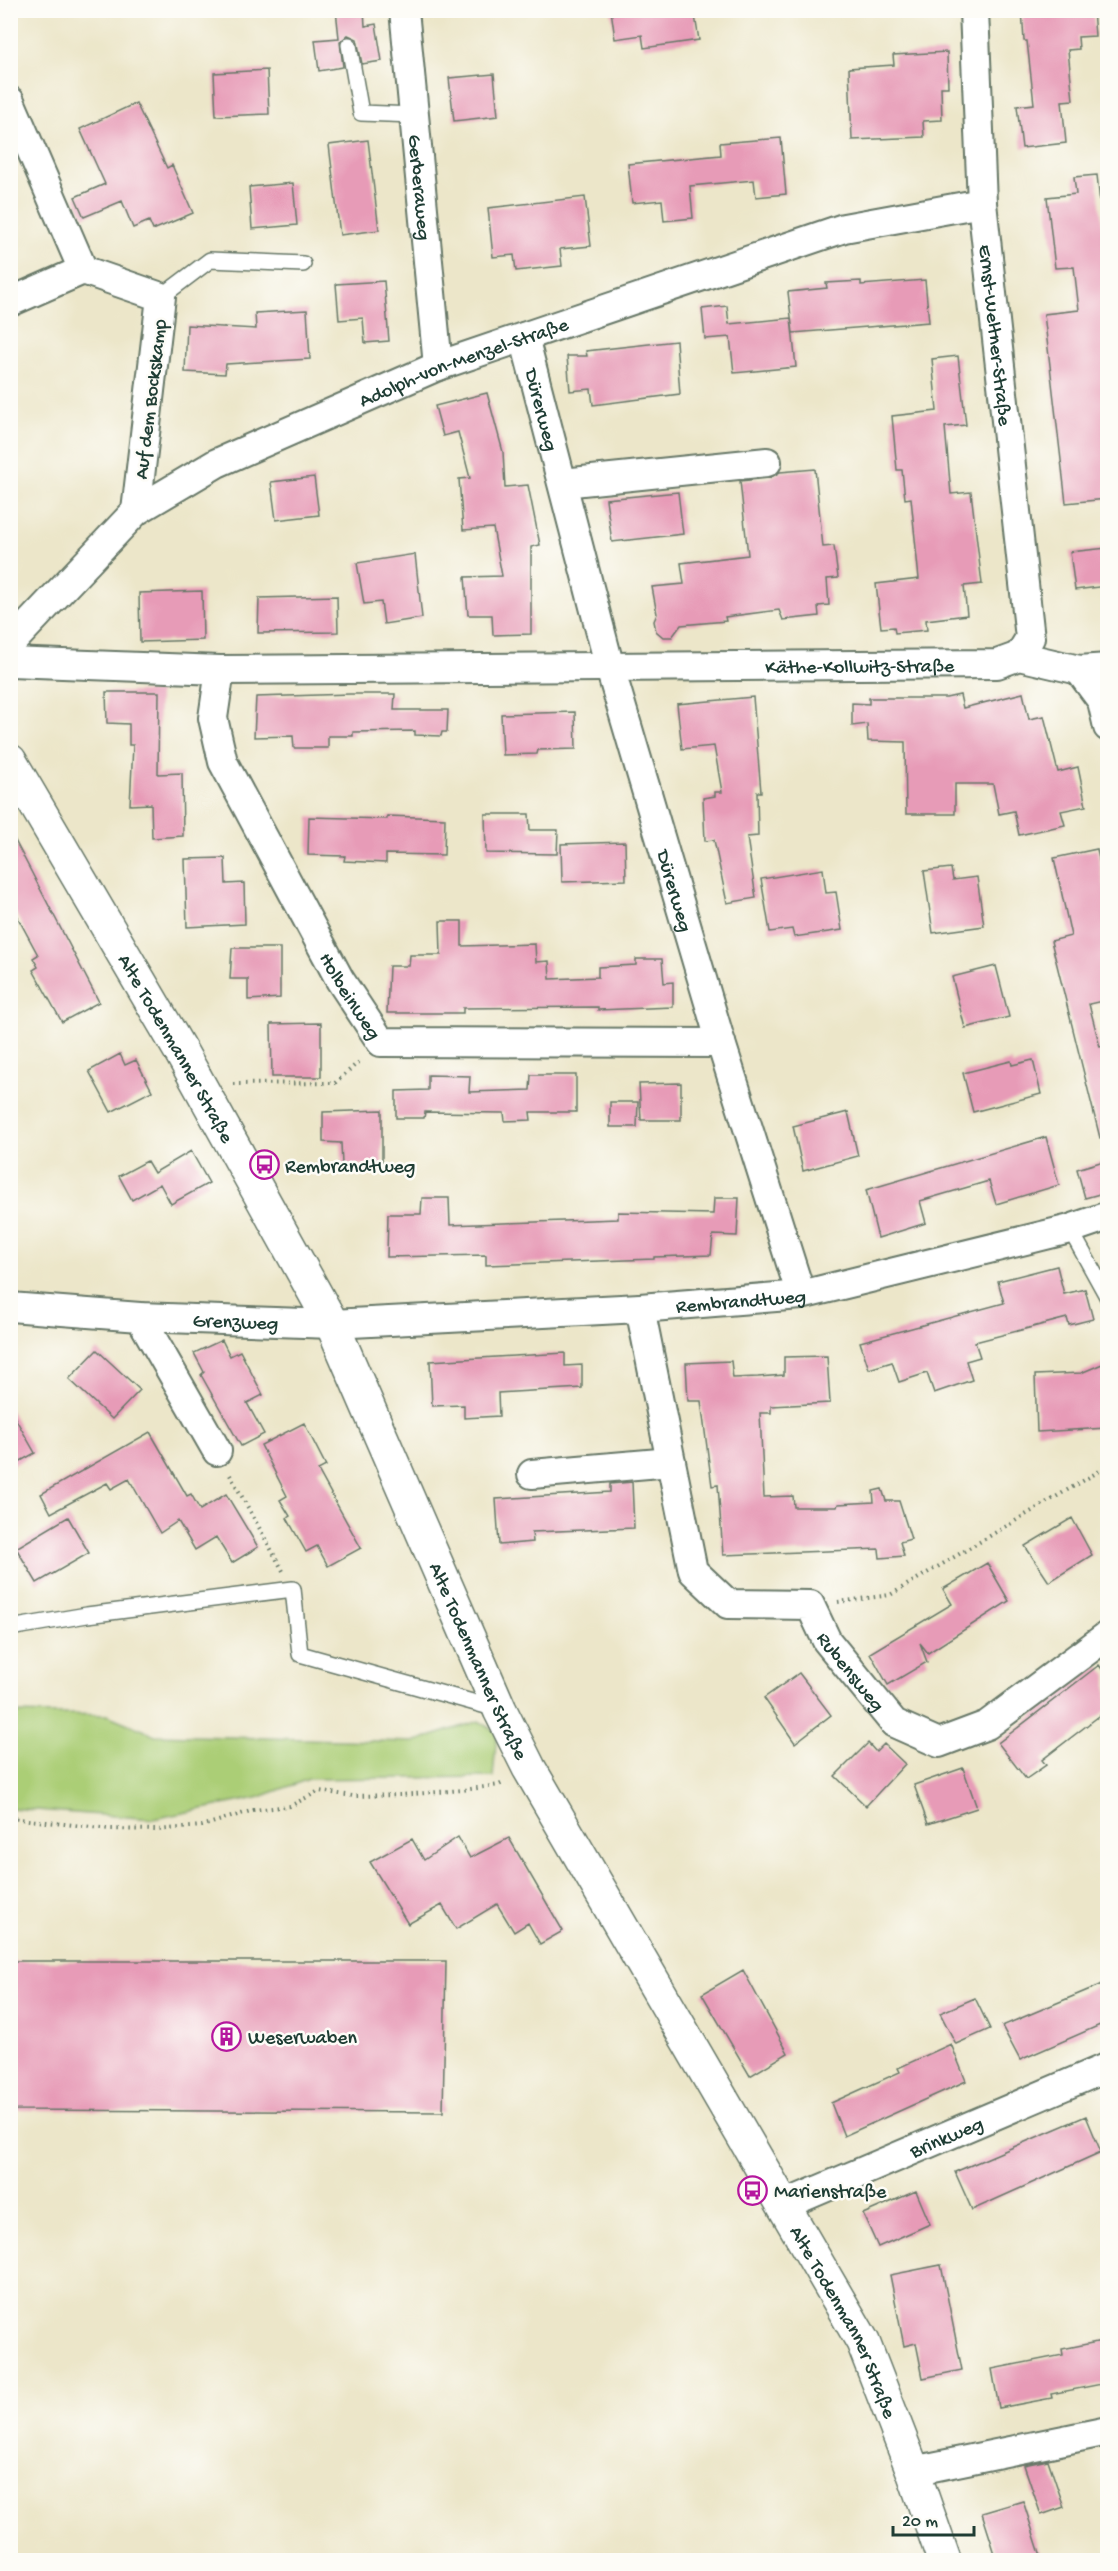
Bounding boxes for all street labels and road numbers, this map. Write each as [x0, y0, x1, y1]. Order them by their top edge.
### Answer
street label: Gerberaweg [401, 133, 434, 242]
street label: Ernst-Weltner-Straße [972, 244, 1015, 428]
street label: Adolph-von-Menzel-Straße [356, 314, 572, 414]
street label: Auf dem Bockskamp [131, 318, 174, 481]
street label: Dürerweg [517, 365, 561, 454]
street label: Käthe-Kollwitz-Straße [765, 656, 955, 681]
street label: Dürerweg [649, 846, 695, 935]
street label: Holbeinweg [313, 950, 384, 1045]
street label: Alte Todenmanner Straße [111, 951, 238, 1148]
street label: Rembrandtweg [675, 1287, 807, 1320]
street label: Grenzweg [192, 1311, 279, 1337]
street label: Alte Todenmanner Straße [422, 1560, 531, 1765]
street label: Rubensweg [810, 1630, 888, 1717]
street label: Brinkweg [906, 2114, 987, 2165]
street label: Alte Todenmanner Straße [783, 2223, 900, 2423]

